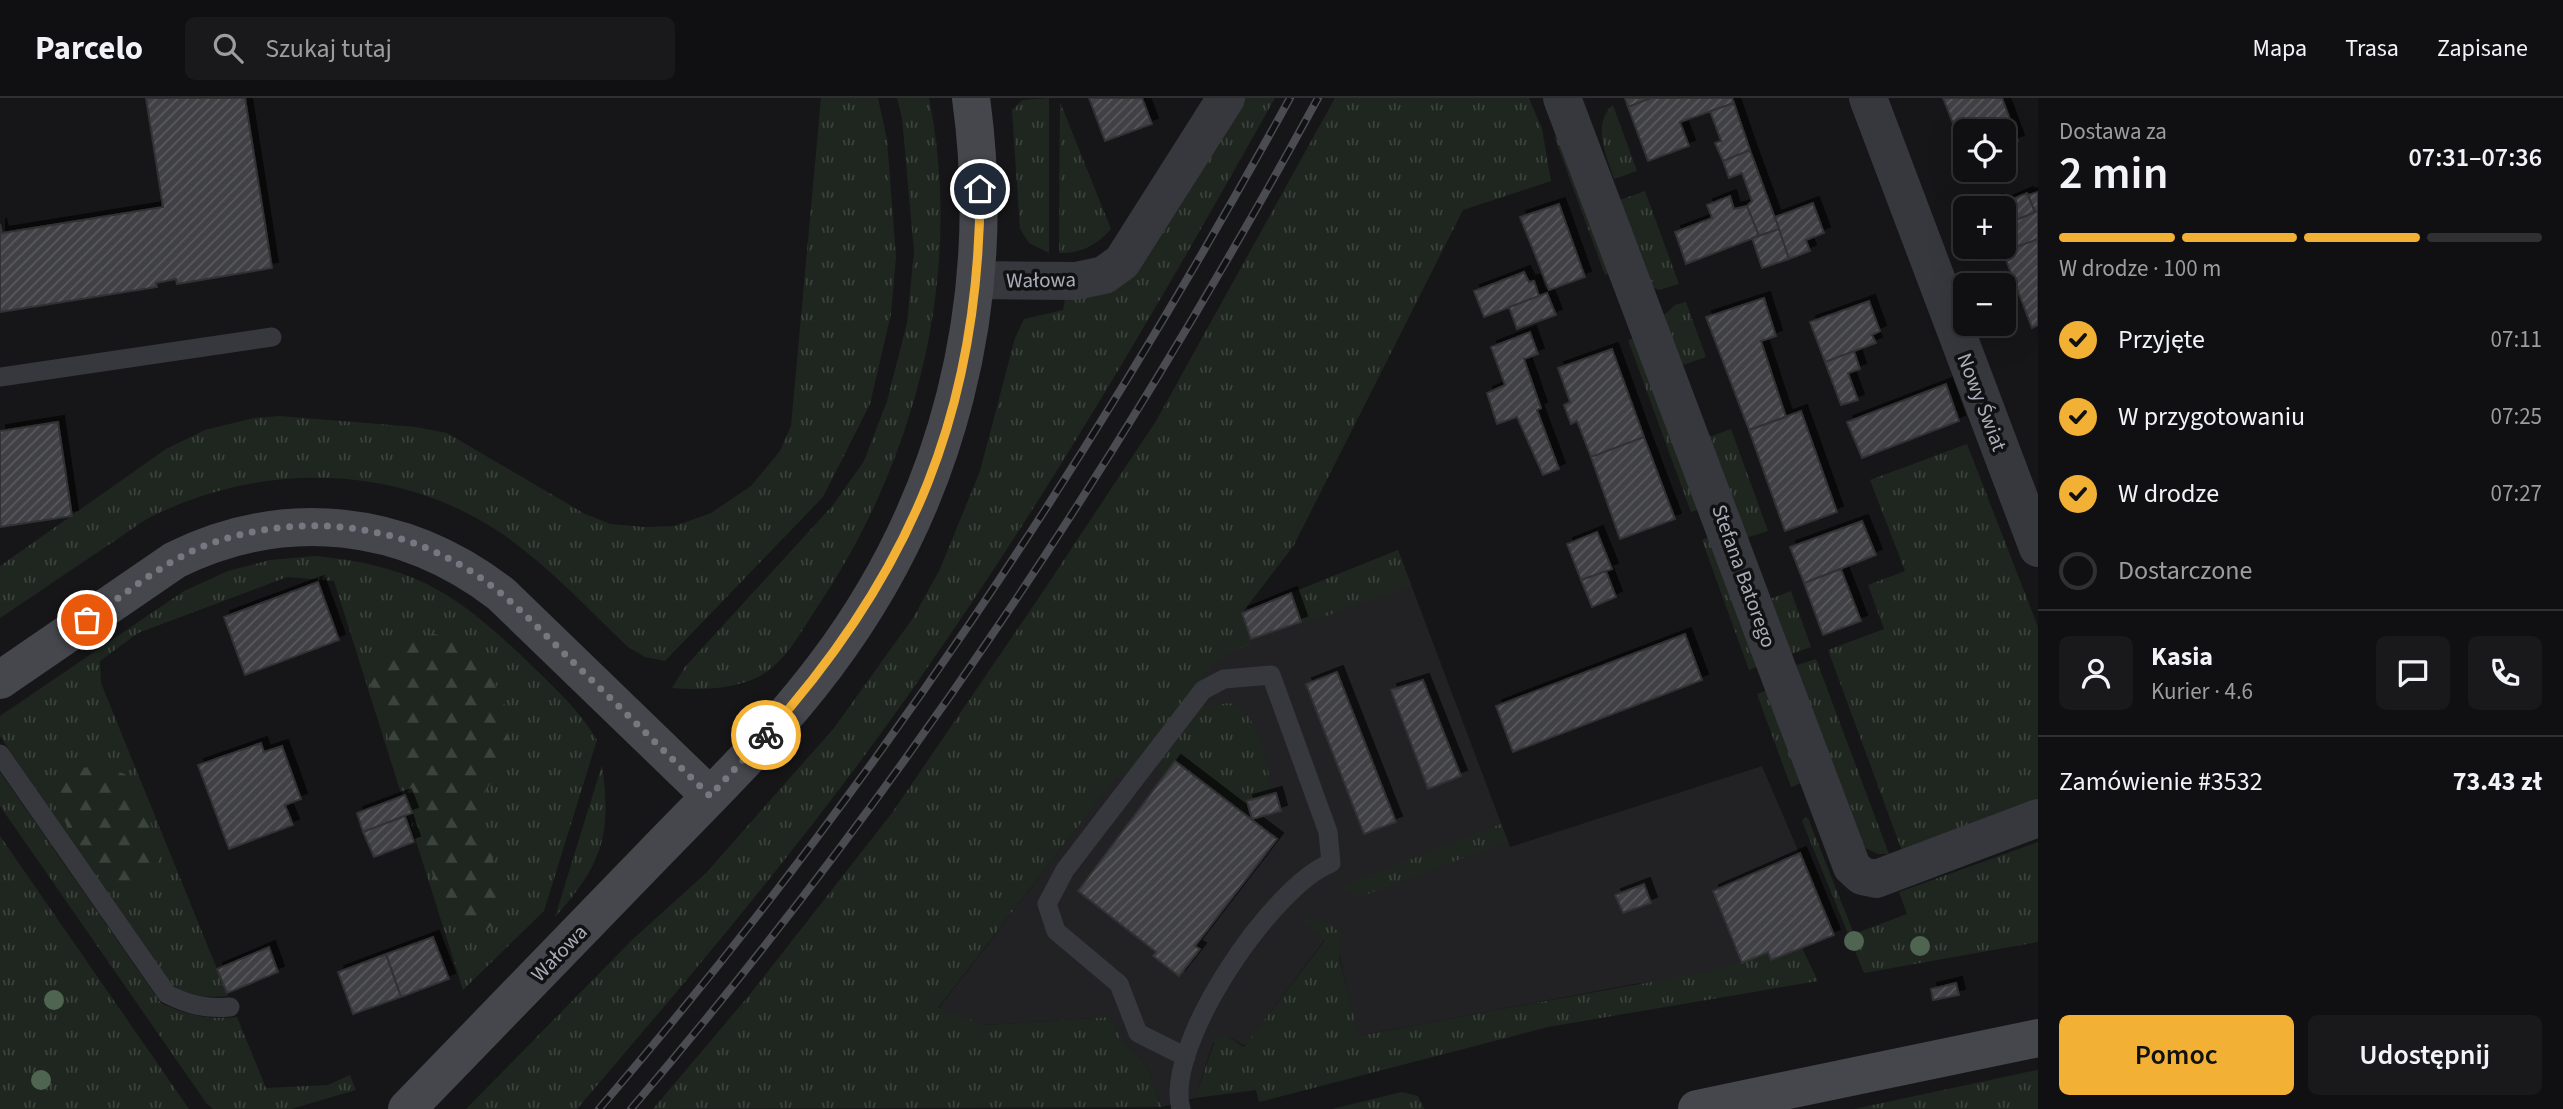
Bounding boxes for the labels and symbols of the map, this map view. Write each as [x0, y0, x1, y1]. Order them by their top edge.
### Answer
pin [950, 159, 1010, 219]
street label: Wałowa [1006, 264, 1076, 296]
street label: Nowy Świat [1950, 349, 2014, 455]
street label: Stefana Batorego [1704, 500, 1784, 652]
pin [57, 590, 117, 650]
courier [731, 700, 801, 770]
street label: Wałowa [524, 917, 594, 989]

